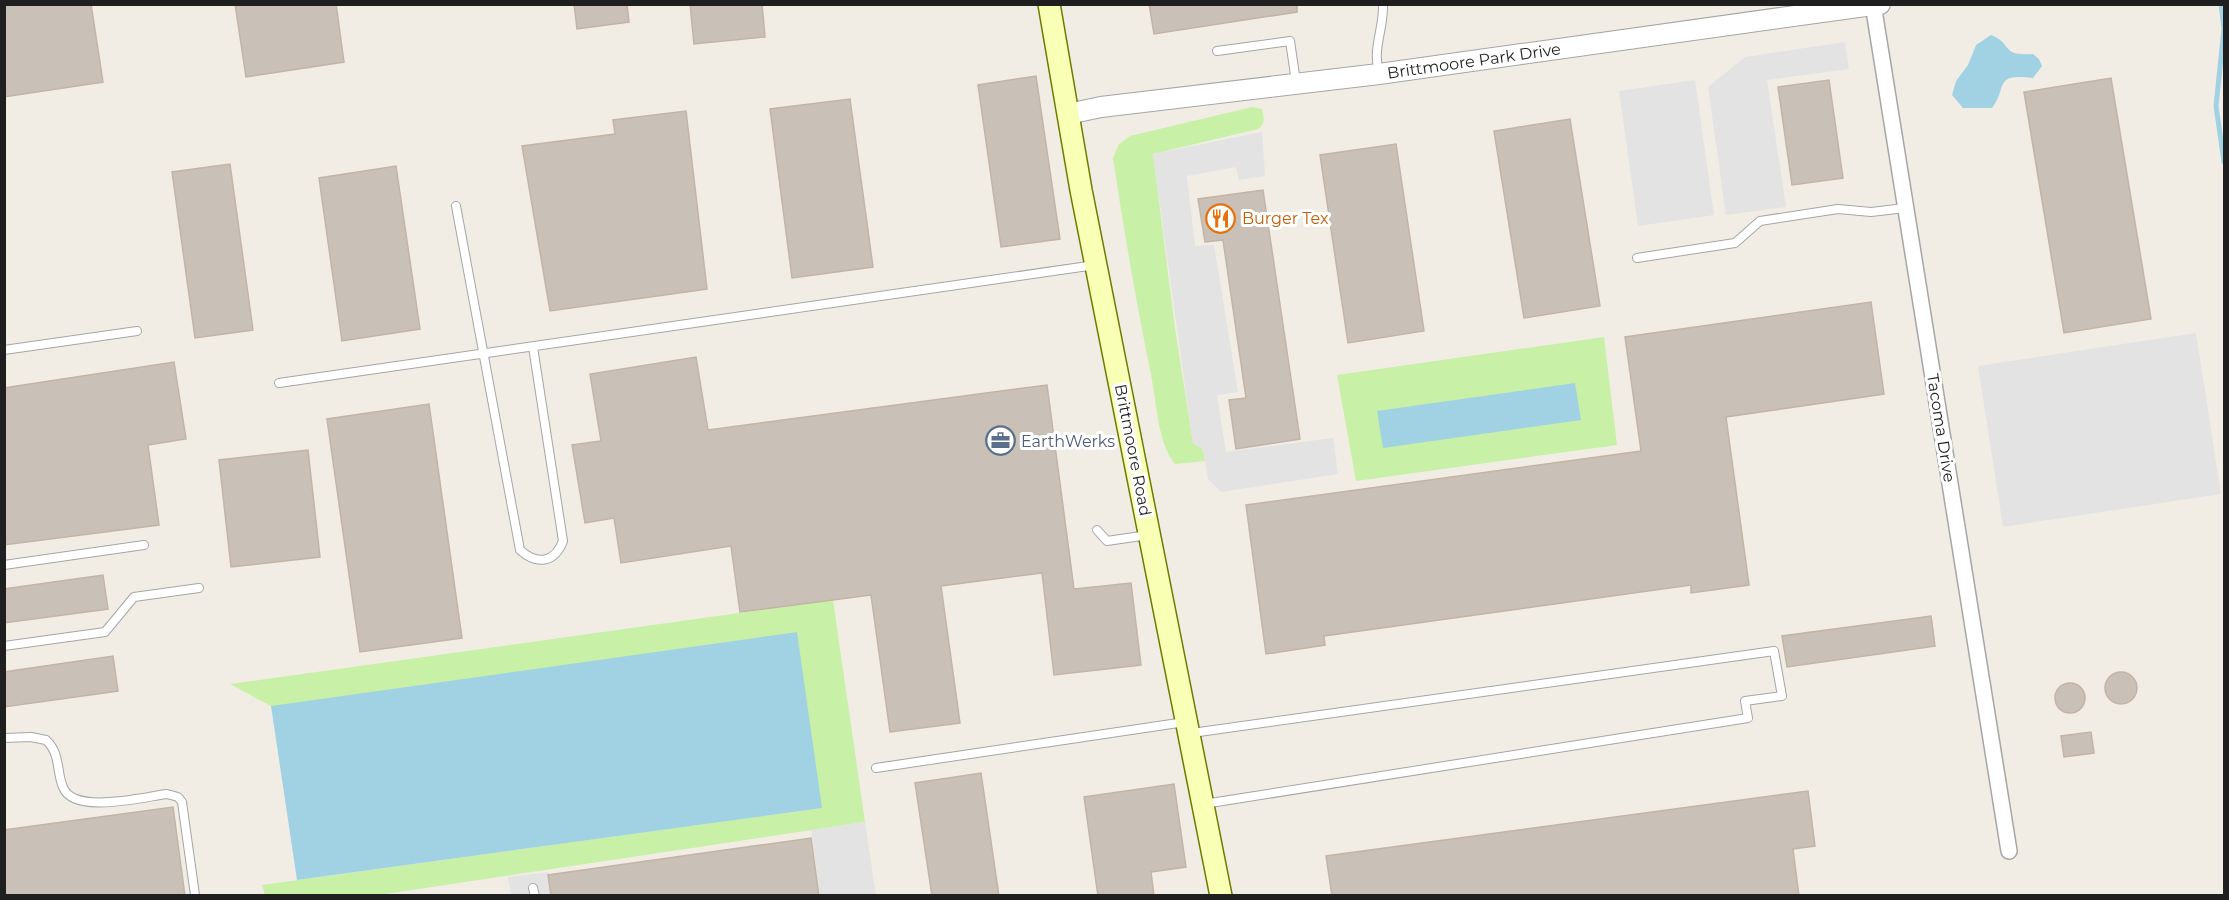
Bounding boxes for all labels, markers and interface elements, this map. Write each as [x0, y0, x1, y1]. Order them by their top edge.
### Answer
street label: Brittmoore Park Drive [1386, 39, 1562, 83]
restaurant icon: Burger Tex [1205, 202, 1237, 234]
place label: Burger Tex [1242, 209, 1329, 228]
street label: Tacoma Drive [1923, 372, 1959, 484]
street label: Brittmoore Road [1111, 382, 1155, 518]
office icon: EarthWerks [984, 425, 1016, 457]
place label: EarthWerks [1021, 432, 1115, 451]

